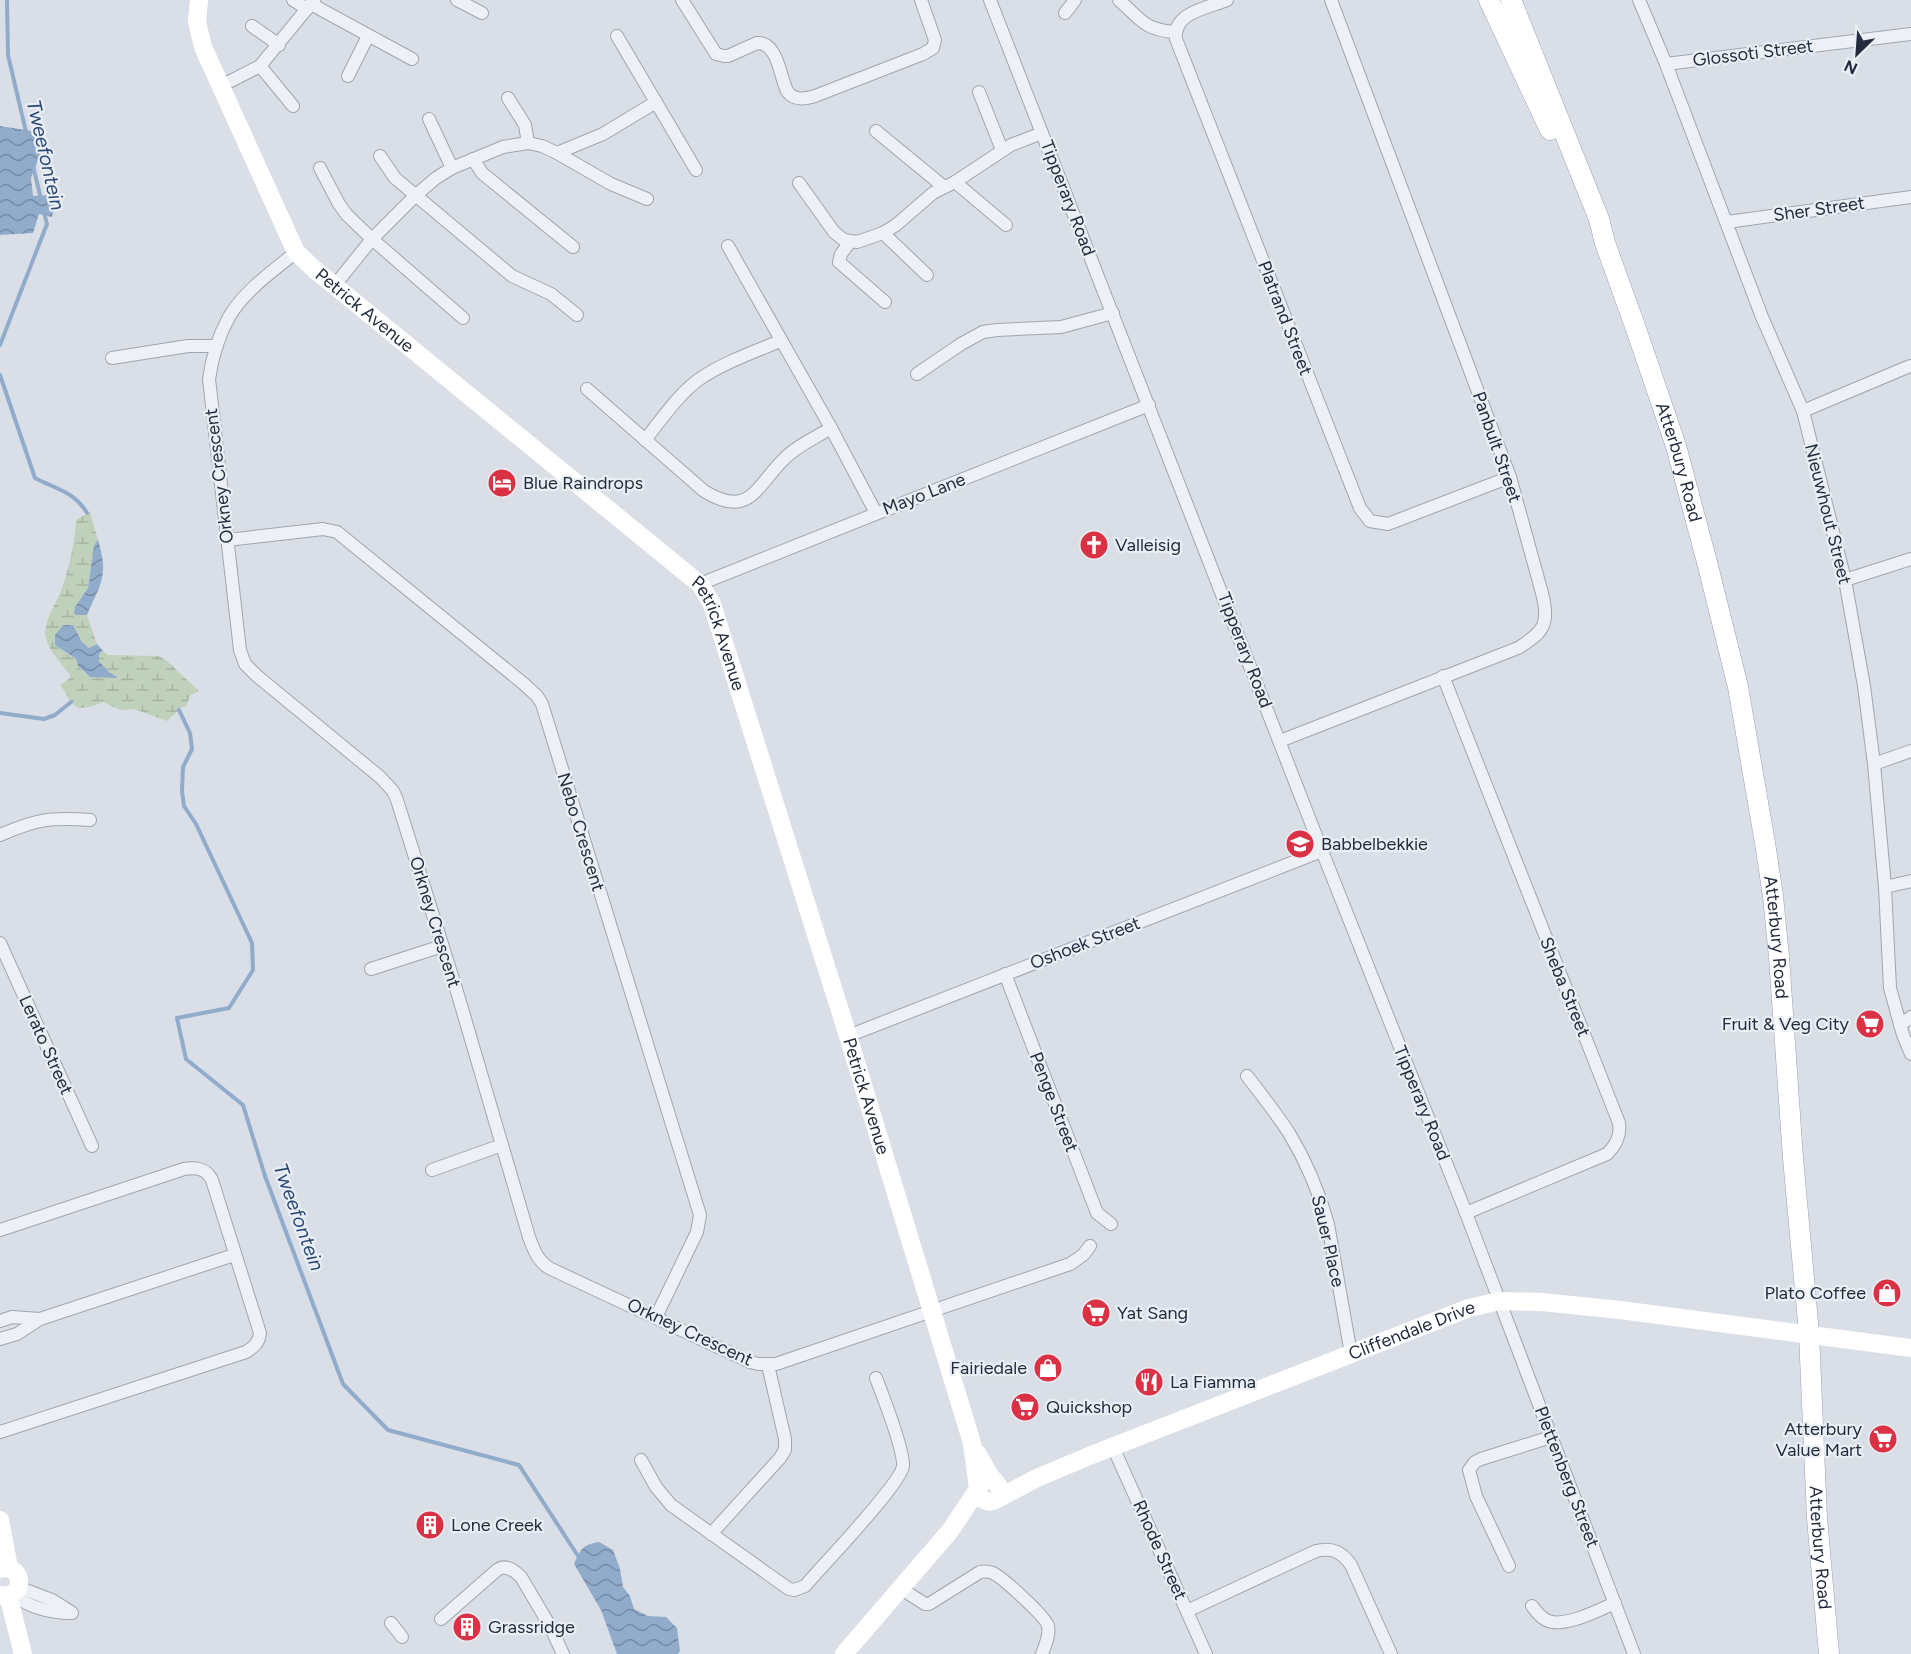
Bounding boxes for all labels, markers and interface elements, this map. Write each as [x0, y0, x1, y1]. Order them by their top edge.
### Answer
north arrow [1827, 24, 1887, 84]
street label: Glossoti Street [1692, 35, 1815, 71]
text: N [1841, 56, 1860, 78]
water label: Tweefontein [22, 97, 70, 213]
street label: Tipperary Road [1036, 137, 1100, 259]
street label: Sher Street [1772, 192, 1866, 226]
street label: Platrand Street [1253, 258, 1317, 379]
street label: Petrick Avenue [311, 264, 419, 357]
street label: Panbult Street [1468, 389, 1526, 505]
street label: Atterbury Road [1651, 399, 1707, 524]
street label: Orkney Crescent [200, 407, 238, 545]
street label: Nieuwhout Street [1800, 441, 1856, 587]
hotel icon: Blue Raindrops [486, 467, 518, 499]
street label: Mayo Lane [880, 468, 969, 520]
place label: Blue Raindrops [523, 472, 643, 494]
church icon: Valleisig [1078, 529, 1110, 561]
place label: Valleisig [1115, 534, 1181, 556]
street label: Petrick Avenue [687, 571, 750, 694]
street label: Tipperary Road [1213, 589, 1277, 711]
street label: Nebo Crescent [553, 770, 610, 894]
school or university icon: Babbelbekkie [1284, 828, 1316, 860]
place label: Babbelbekkie [1321, 833, 1428, 855]
street label: Orkney Crescent [405, 854, 465, 990]
street label: Atterbury Road [1759, 874, 1793, 1000]
street label: Oshoek Street [1027, 912, 1143, 974]
street label: Sheba Street [1535, 934, 1595, 1040]
street label: Lerato Street [14, 992, 78, 1098]
supermarket icon: Fruit & Veg City [1854, 1008, 1886, 1040]
place label: Fruit & Veg City [1722, 1013, 1850, 1035]
street label: Petrick Avenue [838, 1035, 895, 1157]
street label: Tipperary Road [1389, 1042, 1455, 1164]
street label: Penge Street [1025, 1049, 1083, 1155]
water label: Tweefontein [268, 1160, 330, 1274]
street label: Sauer Place [1307, 1193, 1349, 1289]
shop icon: Plato Coffee [1871, 1277, 1903, 1309]
place label: Plato Coffee [1764, 1282, 1866, 1304]
street label: Orkney Crescent [624, 1293, 756, 1371]
street label: Cliffendale Drive [1345, 1296, 1477, 1365]
supermarket icon: Yat Sang [1080, 1297, 1112, 1329]
place label: Yat Sang [1117, 1302, 1188, 1324]
shop icon: Fairiedale [1032, 1352, 1064, 1384]
place label: Fairiedale [950, 1357, 1027, 1379]
restaurant icon: La Fiamma [1133, 1366, 1165, 1398]
place label: La Fiamma [1170, 1371, 1256, 1393]
supermarket icon: Quickshop [1009, 1391, 1041, 1423]
place label: Quickshop [1046, 1396, 1132, 1418]
street label: Plettenberg Street [1530, 1403, 1604, 1551]
place label: Atterbury Value Mart [1775, 1418, 1863, 1461]
supermarket icon: Atterbury Value Mart [1867, 1423, 1899, 1455]
street label: Atterbury Road [1805, 1485, 1836, 1610]
street label: Rhode Street [1128, 1497, 1192, 1604]
building icon: Lone Creek [414, 1509, 446, 1541]
place label: Lone Creek [451, 1514, 543, 1536]
building icon: Grassridge [451, 1611, 483, 1643]
place label: Grassridge [488, 1616, 575, 1638]

